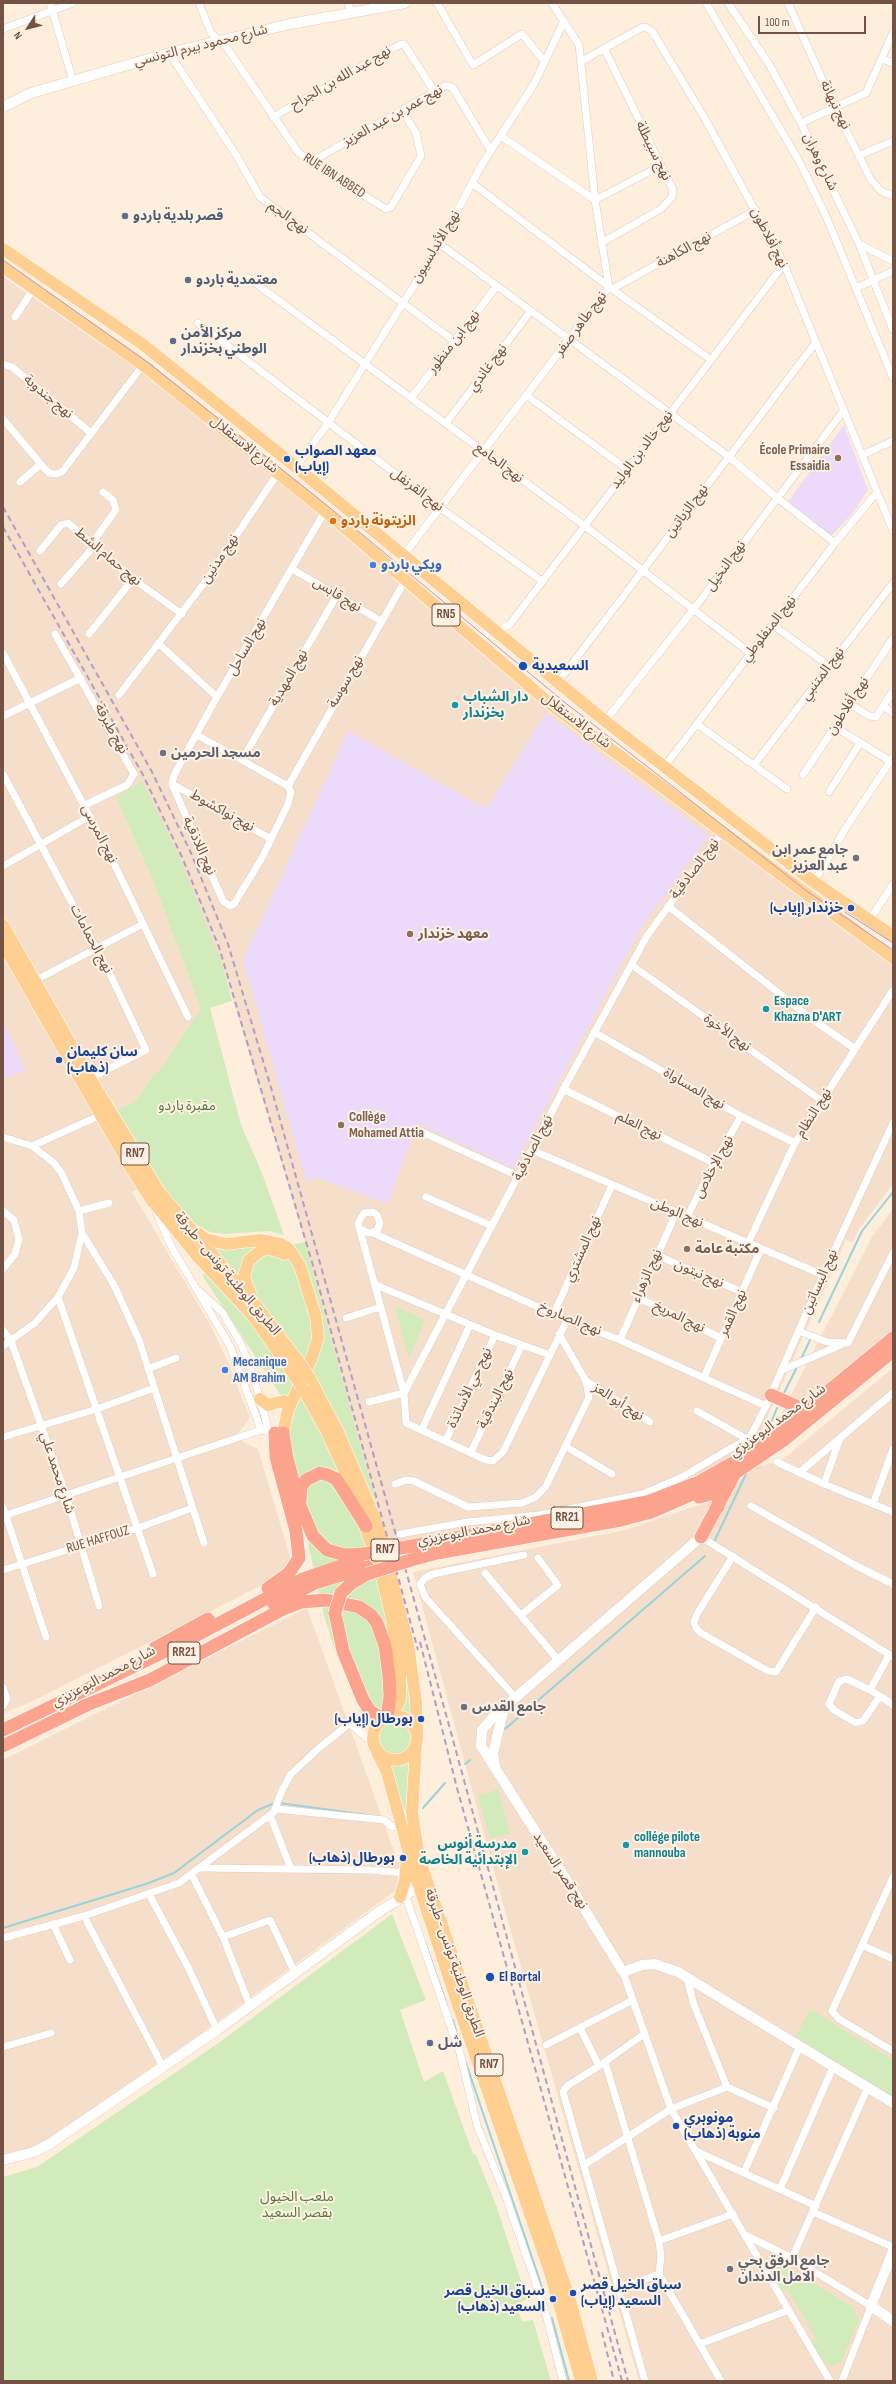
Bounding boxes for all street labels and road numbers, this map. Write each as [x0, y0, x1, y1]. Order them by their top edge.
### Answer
street label: شارع محمود بيرم التونسي [132, 21, 270, 71]
street label: نهج عبد الله بن الجراح [288, 42, 394, 114]
street label: نهج نبهانة [816, 78, 854, 132]
street label: نهج عمر بن عبد العزيز [340, 82, 446, 150]
street label: نهج سبيطلة [631, 119, 675, 183]
street label: شارع وهران [799, 130, 841, 194]
street label: RUE IBN ABBED [300, 150, 368, 202]
street label: نهج الجم [264, 198, 312, 238]
street label: نهج أفلاطون [747, 205, 791, 271]
street label: نهج الأندلسيون [408, 208, 464, 286]
street label: نهج الكاهنة [654, 228, 714, 272]
street label: نهج طاهر صفر [551, 288, 611, 360]
street label: نهج ابن منظور [424, 307, 484, 377]
street label: نهج غاندي [465, 341, 511, 395]
street label: نهج جندوبة [20, 371, 76, 423]
street label: نهج خالد بن الوليد [607, 407, 677, 493]
street label: شارع الاستقلال [207, 413, 281, 477]
street label: نهج الجامع [471, 439, 527, 487]
street label: نهج القرنفل [387, 465, 447, 515]
street label: نهج الزياتين [662, 481, 712, 541]
street label: نهج حمام الشط [71, 524, 145, 590]
street label: نهج مدنين [197, 531, 243, 587]
street label: نهج النخيل [702, 537, 750, 595]
street label: نهج قابس [310, 574, 364, 616]
street label: نهج المنفلوطي [738, 592, 800, 666]
road number: RN5 [432, 604, 460, 626]
street label: نهج الساحل [224, 615, 270, 679]
street label: نهج المتنبي [798, 644, 848, 704]
street label: نهج المهدية [266, 647, 312, 709]
street label: نهج سوسة [324, 653, 368, 711]
street label: نهج أفلاطون [823, 674, 873, 738]
street label: شارع الاستقلال [538, 690, 614, 752]
street label: نهج طبرقة [90, 701, 132, 757]
street label: نهج نواكشوط [187, 786, 257, 836]
street label: نهج المرسى [77, 802, 121, 866]
street label: نهج اللاذقية [179, 814, 219, 878]
street label: نهج الصادقية [667, 835, 723, 903]
street label: نهج الحمامات [66, 902, 116, 976]
street label: نهج الأخوة [700, 1011, 754, 1055]
street label: نهج المساواة [660, 1065, 728, 1113]
street label: نهج النظام [792, 1085, 836, 1141]
street label: نهج العلم [614, 1108, 664, 1144]
street label: نهج الصادقية [509, 1112, 557, 1184]
street label: نهج الإخلاص [690, 1133, 738, 1201]
road number: RN7 [121, 1143, 149, 1165]
street label: نهج الوطن [648, 1194, 706, 1232]
street label: الطريق الوطنية تونس - طبرقة [170, 1209, 284, 1339]
street label: نهج المشتري [561, 1213, 605, 1285]
street label: نهج الزهراء [628, 1247, 666, 1305]
street label: نهج البساتين [798, 1247, 842, 1317]
street label: نهج نبتون [672, 1256, 726, 1292]
street label: نهج القمر [715, 1287, 751, 1339]
street label: نهج المريخ [650, 1297, 708, 1337]
street label: نهج الصاروخ [536, 1298, 604, 1340]
street label: نهج حي الأساتذة [444, 1345, 496, 1431]
street label: نهج البندقية [474, 1366, 518, 1432]
street label: نهج أبو العز [589, 1379, 647, 1425]
street label: شارع محمد البوعزيزي [727, 1381, 829, 1461]
street label: شارع محمد علي [36, 1430, 78, 1516]
road number: RR21 [551, 1507, 583, 1529]
street label: شارع محمد البوعزيزي [416, 1512, 532, 1550]
street label: RUE HAFFOUZ [65, 1522, 131, 1558]
road number: RN7 [371, 1539, 399, 1561]
road number: RR21 [168, 1642, 200, 1664]
street label: شارع محمد البوعزيزي [50, 1643, 158, 1711]
street label: نهج قصر السعيد [529, 1829, 591, 1913]
street label: الطريق الوطنية تونس - طبرقة [421, 1886, 487, 2040]
road number: RN7 [475, 2054, 503, 2076]

